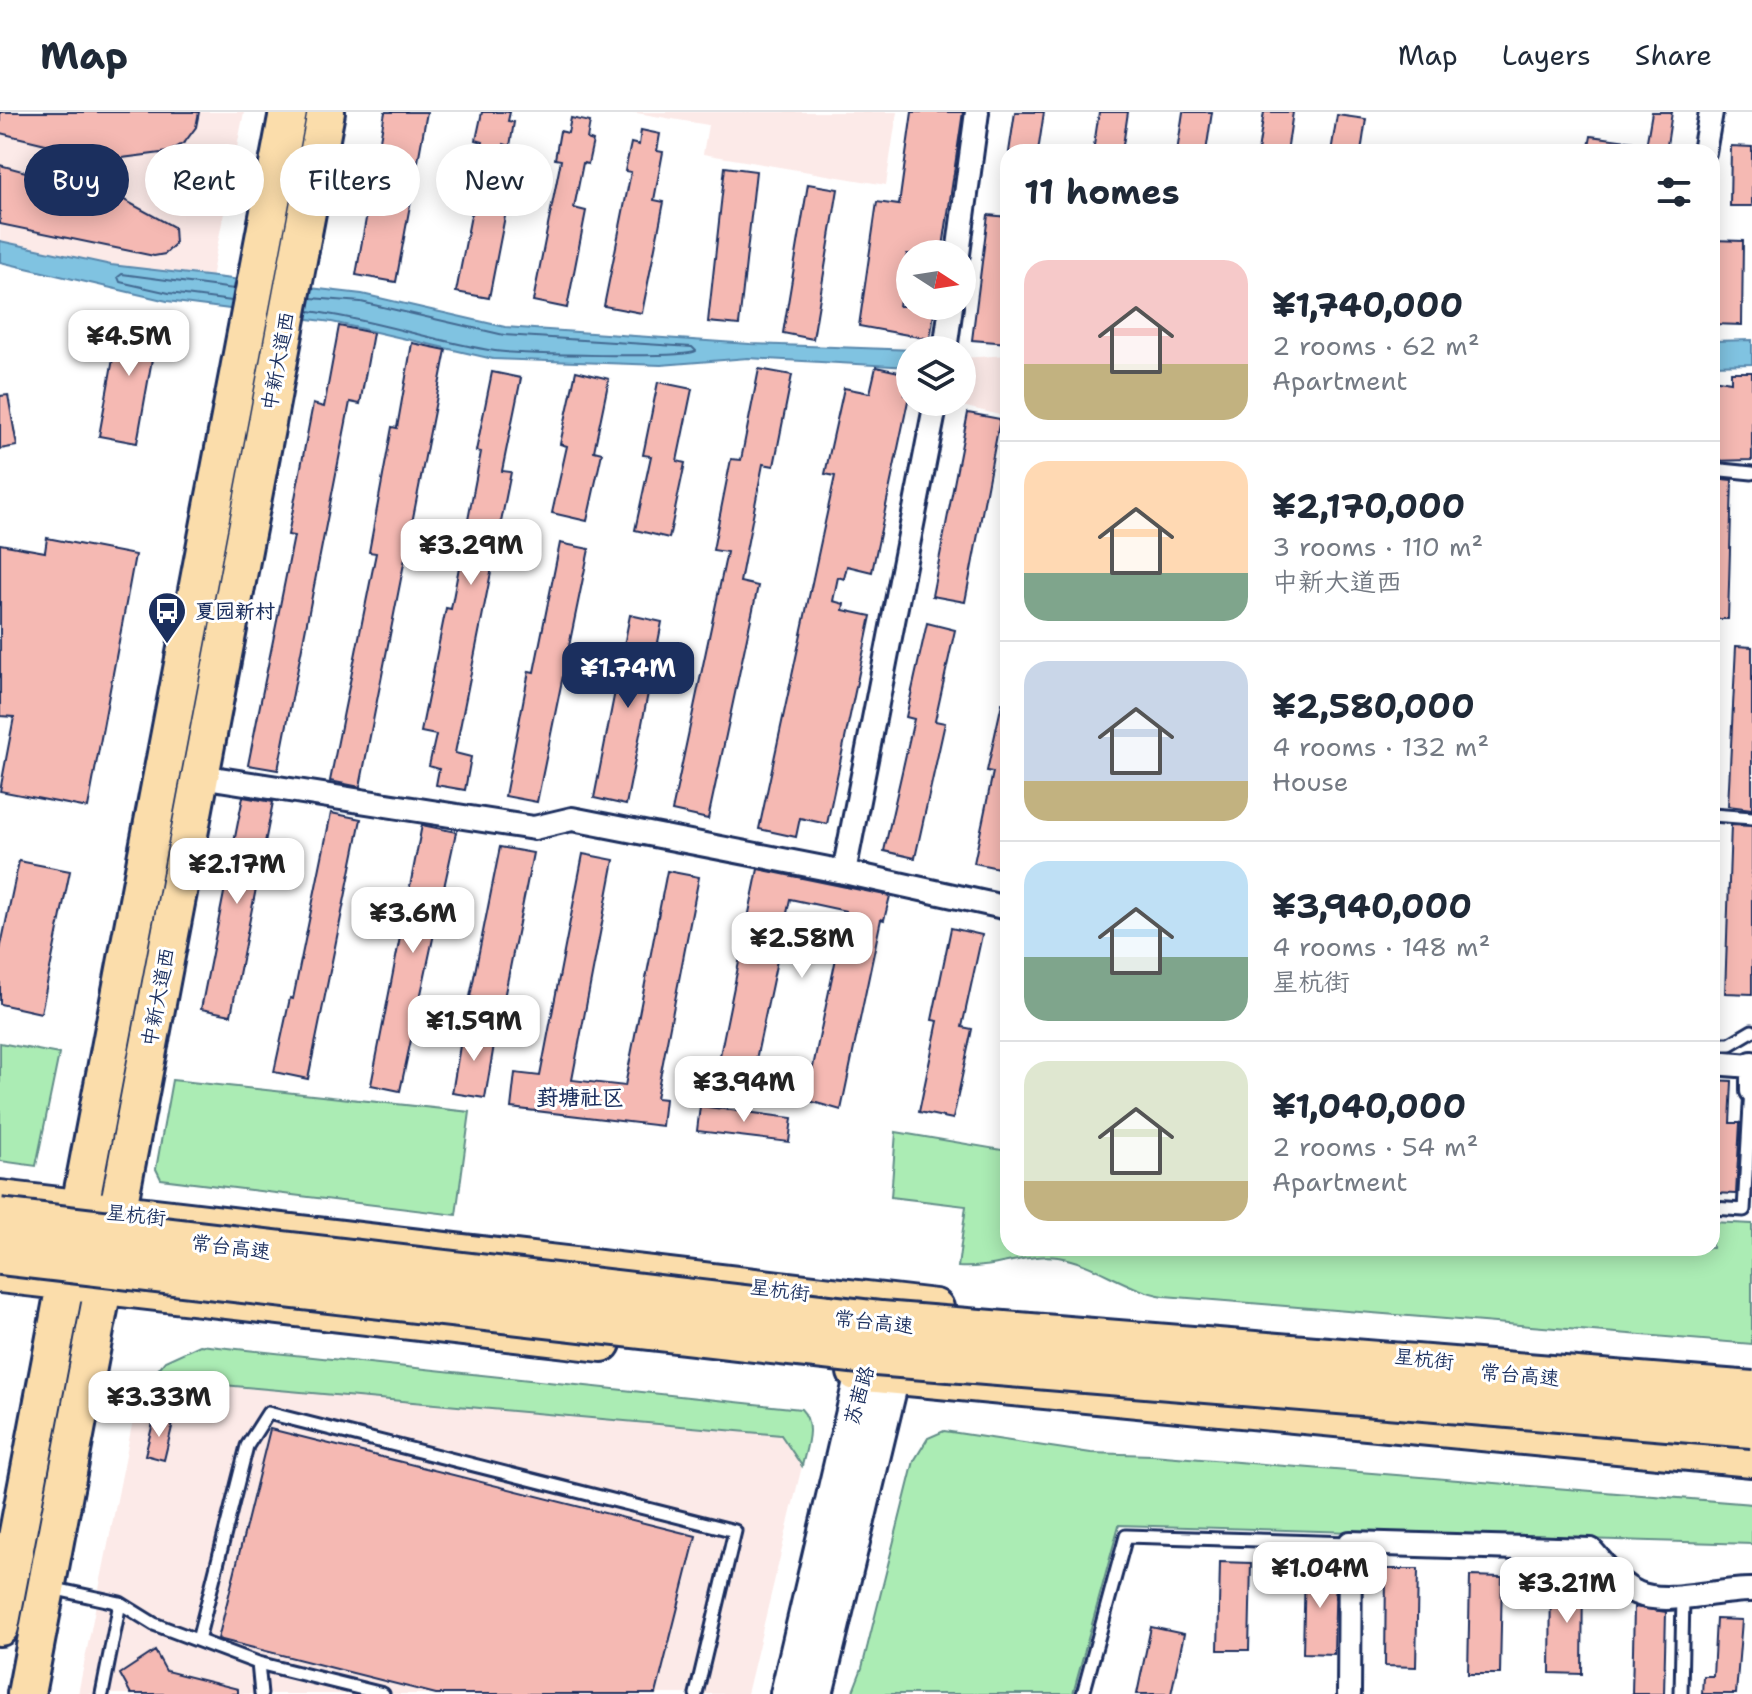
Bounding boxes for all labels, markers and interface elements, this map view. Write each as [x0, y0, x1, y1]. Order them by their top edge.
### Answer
text: Map [40, 30, 128, 81]
text: Map [1398, 36, 1458, 74]
text: Layers [1502, 36, 1591, 74]
text: Share [1635, 36, 1712, 74]
chip: Buy [24, 144, 129, 216]
chip: Rent [145, 144, 264, 216]
chip: Filters [280, 144, 420, 216]
chip: New [436, 144, 553, 216]
text: 11 homes [1024, 169, 1180, 215]
icon: filters [1652, 170, 1696, 214]
north arrow [896, 240, 976, 320]
map controls [896, 240, 976, 416]
text: ¥1,740,000 [1272, 282, 1463, 328]
icon: home [1088, 292, 1184, 388]
street label: 中新大道西 [256, 309, 300, 413]
pin: ¥4.5M [73, 310, 185, 378]
text: ¥4.5M [86, 318, 172, 353]
text: 2 rooms · 62 m² [1272, 328, 1480, 363]
button: layers [896, 336, 976, 416]
text: Apartment [1272, 363, 1408, 398]
text: ¥2,170,000 [1272, 483, 1465, 529]
icon: home [1088, 493, 1184, 589]
pin: ¥3.29M [406, 519, 536, 587]
text: ¥3.29M [419, 527, 523, 562]
text: 3 rooms · 110 m² [1272, 529, 1483, 564]
text: 中新大道西 [1272, 564, 1402, 599]
bus stop icon: 夏园新村 [146, 590, 188, 645]
place label: 夏园新村 [195, 598, 275, 624]
pin: ¥1.74M [563, 642, 693, 710]
text: ¥1.74M [580, 650, 676, 685]
text: ¥2,580,000 [1272, 683, 1475, 729]
icon: home [1088, 693, 1184, 789]
text: 4 rooms · 132 m² [1272, 729, 1489, 764]
text: House [1272, 764, 1348, 799]
pin: ¥2.17M [172, 838, 302, 906]
text: ¥2.17M [188, 846, 286, 881]
text: ¥3,940,000 [1272, 883, 1472, 929]
pin: ¥3.6M [357, 887, 469, 955]
icon: home [1088, 893, 1184, 989]
text: ¥3.6M [369, 895, 457, 930]
pin: ¥2.58M [737, 912, 867, 980]
text: ¥2.58M [750, 920, 854, 955]
text: 4 rooms · 148 m² [1272, 929, 1490, 964]
street label: 中新大道西 [136, 945, 180, 1049]
text: 星杭街 [1272, 964, 1350, 999]
pin: ¥1.59M [409, 995, 539, 1063]
text: ¥1.59M [426, 1003, 522, 1038]
pin: ¥3.94M [679, 1056, 809, 1124]
text: ¥3.94M [693, 1064, 795, 1099]
district label: 葑塘社区 [536, 1083, 624, 1112]
text: ¥1,040,000 [1272, 1083, 1466, 1129]
icon: home [1088, 1093, 1184, 1189]
text: 2 rooms · 54 m² [1272, 1129, 1478, 1164]
text: Apartment [1272, 1164, 1408, 1199]
street label: 星杭街 [105, 1199, 167, 1231]
street label: 常台高速 [190, 1229, 272, 1265]
street label: 星杭街 [749, 1273, 811, 1307]
street label: 常台高速 [833, 1305, 915, 1339]
street label: 星杭街 [1393, 1343, 1455, 1375]
street label: 常台高速 [1479, 1359, 1561, 1391]
street label: 苏茜路 [838, 1362, 880, 1427]
pin: ¥3.33M [94, 1371, 224, 1439]
text: ¥3.33M [106, 1379, 212, 1414]
pin: ¥1.04M [1255, 1542, 1385, 1610]
text: ¥1.04M [1271, 1550, 1369, 1585]
pin: ¥3.21M [1502, 1557, 1632, 1625]
text: ¥3.21M [1518, 1565, 1616, 1600]

